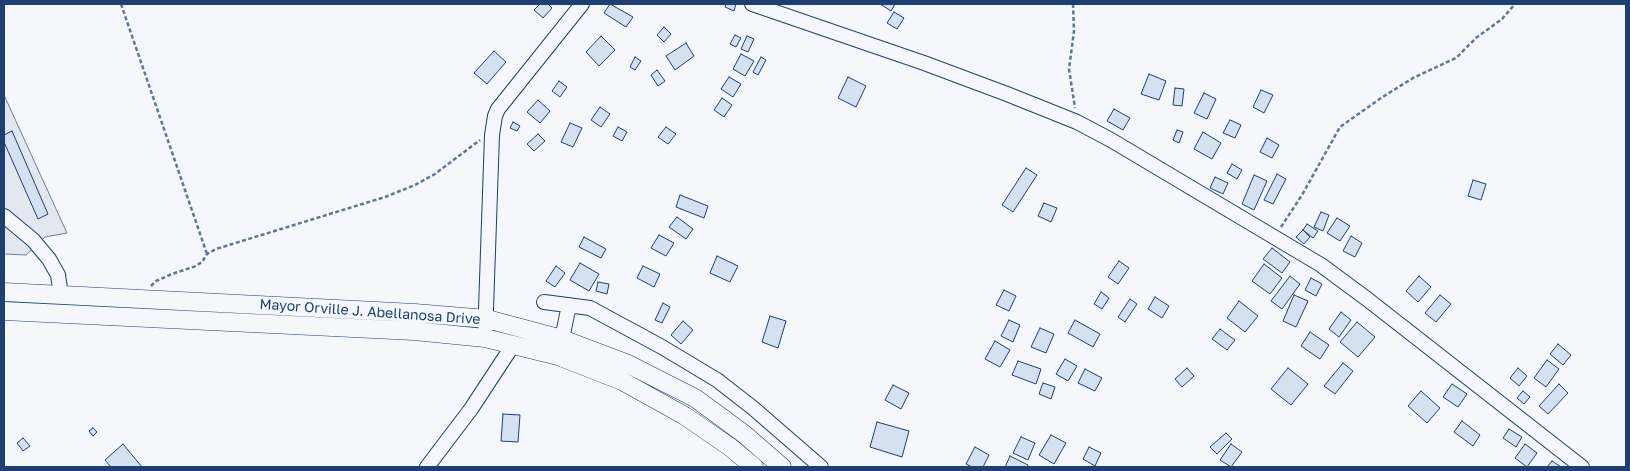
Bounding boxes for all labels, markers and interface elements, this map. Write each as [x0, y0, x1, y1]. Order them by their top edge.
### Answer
street label: Mayor Orville J. Abellanosa Drive [259, 296, 481, 328]

